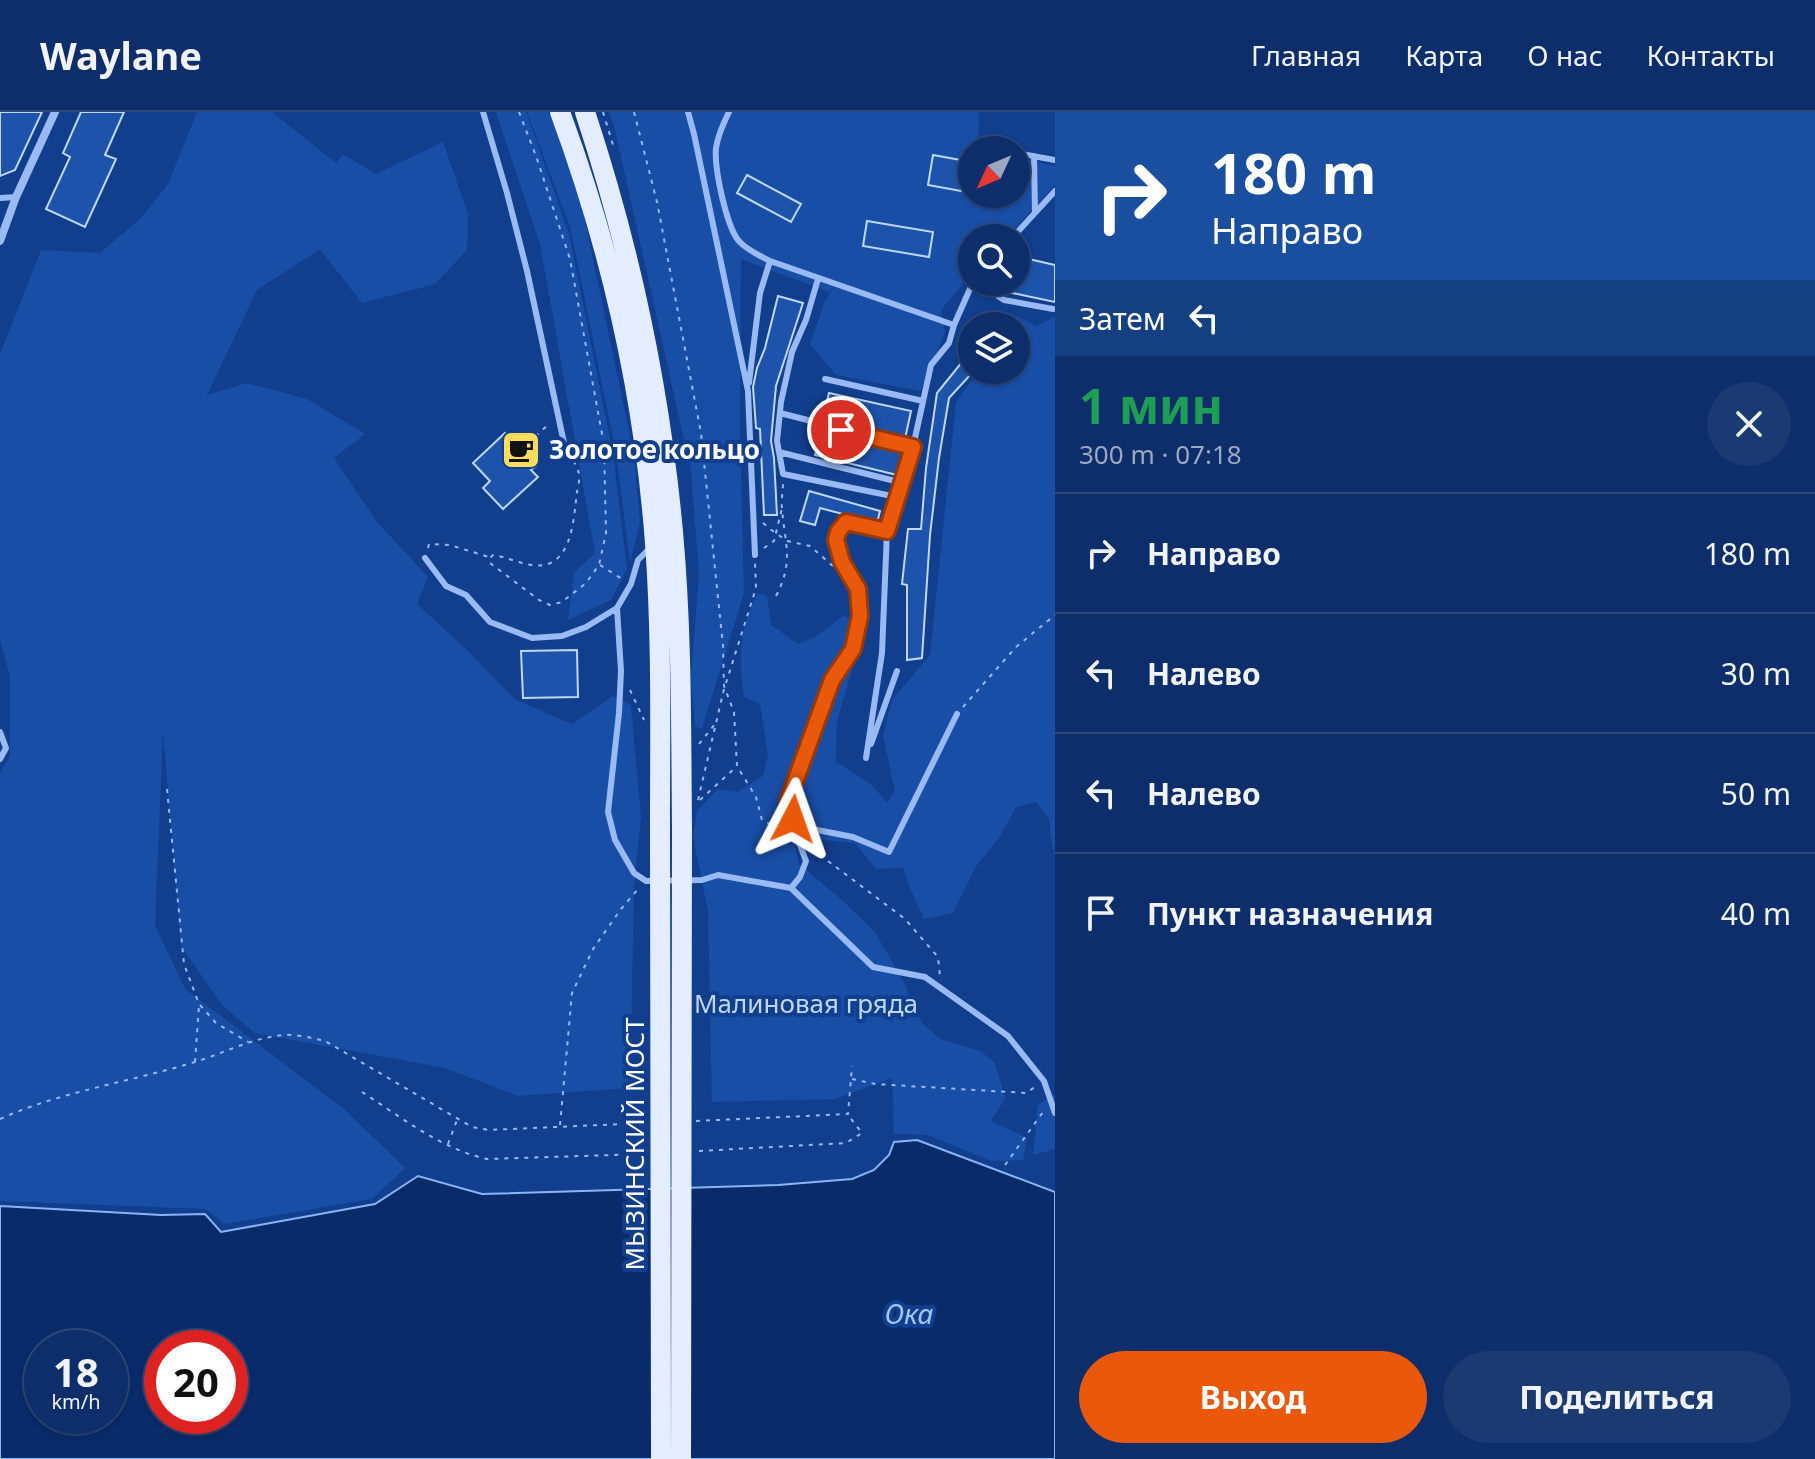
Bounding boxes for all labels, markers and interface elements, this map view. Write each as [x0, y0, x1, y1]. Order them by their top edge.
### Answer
text: Waylane [40, 29, 202, 81]
text: Главная [1251, 36, 1361, 74]
text: Карта [1405, 36, 1483, 74]
text: О нас [1527, 36, 1603, 74]
text: Контакты [1647, 36, 1775, 74]
text: 180 m [1211, 134, 1376, 210]
north arrow [958, 136, 1030, 208]
map controls [958, 136, 1030, 384]
icon: right [1079, 144, 1183, 248]
text: Направо [1211, 206, 1363, 255]
button: search [958, 224, 1030, 296]
icon: left [1182, 296, 1226, 340]
text: Затем [1079, 298, 1166, 339]
button: layers [958, 312, 1030, 384]
text: 1 мин [1079, 373, 1223, 438]
button: close [1707, 382, 1791, 466]
pin [807, 396, 875, 464]
icon: arrive [819, 408, 863, 452]
cafe icon: Золотое кольцо [500, 429, 542, 471]
place label: Золотое кольцо [549, 431, 760, 467]
text: 300 m · 07:18 [1079, 436, 1242, 472]
icon: right [1079, 531, 1123, 575]
text: Направо [1147, 533, 1281, 574]
text: 180 m [1704, 533, 1791, 574]
icon: left [1079, 651, 1123, 695]
text: Налево [1147, 653, 1261, 694]
text: 30 m [1721, 653, 1791, 694]
icon: left [1079, 771, 1123, 815]
text: Налево [1147, 773, 1261, 814]
text: 50 m [1721, 773, 1791, 814]
position arrow [751, 777, 835, 861]
icon: arrive [1079, 891, 1123, 935]
text: Пункт назначения [1147, 893, 1433, 934]
text: 40 m [1721, 893, 1791, 934]
park label: Малиновая гряда [694, 985, 918, 1021]
street label: МЫЗИНСКИЙ МОСТ [616, 1017, 652, 1271]
water label: Ока [885, 1294, 934, 1332]
speed limit sign: 20 [144, 1330, 248, 1434]
text: 18 [53, 1344, 99, 1399]
button: Выход [1079, 1351, 1427, 1443]
button: Поделиться [1443, 1351, 1791, 1443]
text: km/h [51, 1388, 101, 1415]

